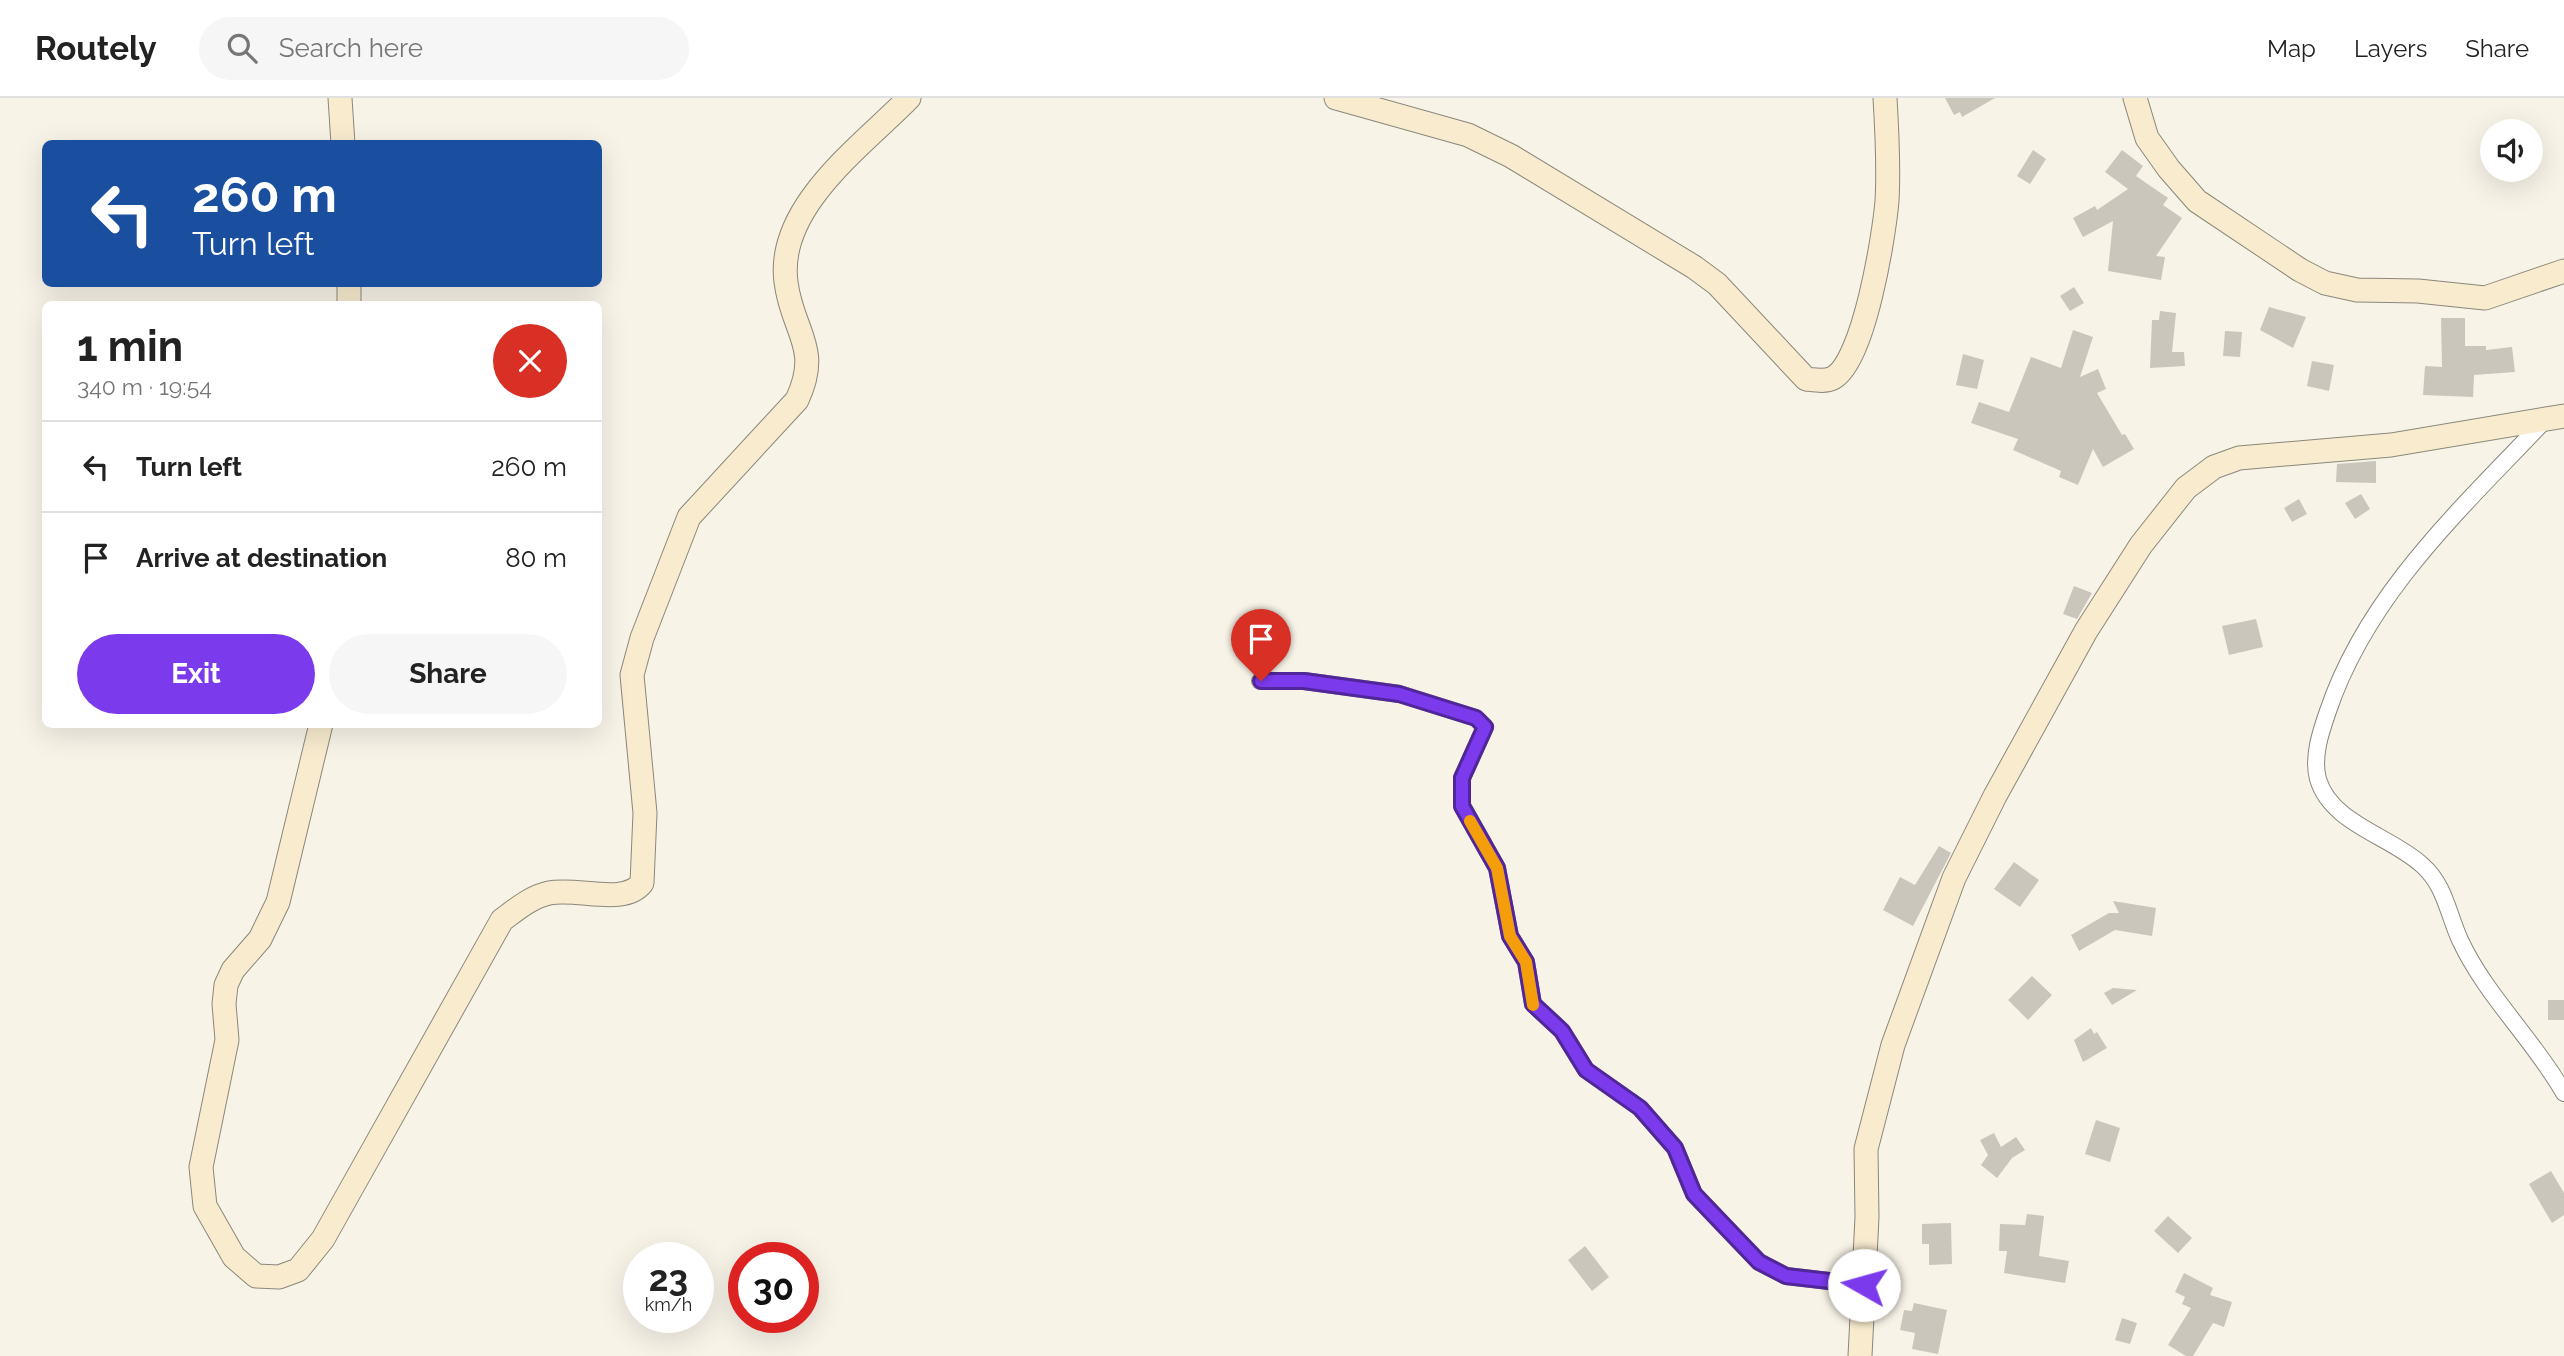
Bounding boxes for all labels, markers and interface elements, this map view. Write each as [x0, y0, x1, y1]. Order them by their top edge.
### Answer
search box [199, 17, 689, 80]
text: Routely [35, 29, 157, 68]
icon: search [223, 29, 261, 67]
text: Search here [279, 33, 423, 63]
text: Map [2267, 34, 2316, 63]
text: Layers [2354, 34, 2427, 63]
text: Share [2465, 34, 2529, 63]
map controls [2480, 119, 2543, 182]
button: sound [2480, 119, 2543, 182]
text: 260 m [192, 166, 337, 223]
icon: left [77, 168, 168, 259]
text: Turn left [192, 225, 314, 262]
text: 1 min [77, 322, 183, 371]
button: close [493, 324, 567, 398]
text: 340 m · 19:54 [77, 373, 212, 400]
icon: left [77, 448, 115, 486]
text: Turn left [136, 452, 242, 482]
text: 260 m [491, 452, 567, 482]
icon: arrive [77, 539, 115, 577]
text: Arrive at destination [136, 543, 387, 573]
text: 80 m [505, 543, 567, 573]
pin [1231, 609, 1291, 681]
icon: arrive [1242, 620, 1280, 658]
button: Exit [77, 634, 315, 714]
button: Share [329, 634, 567, 714]
speed limit sign: 30 [728, 1242, 819, 1333]
position arrow [1827, 1248, 1901, 1322]
text: 23 [649, 1258, 688, 1299]
text: km/h [645, 1294, 692, 1315]

